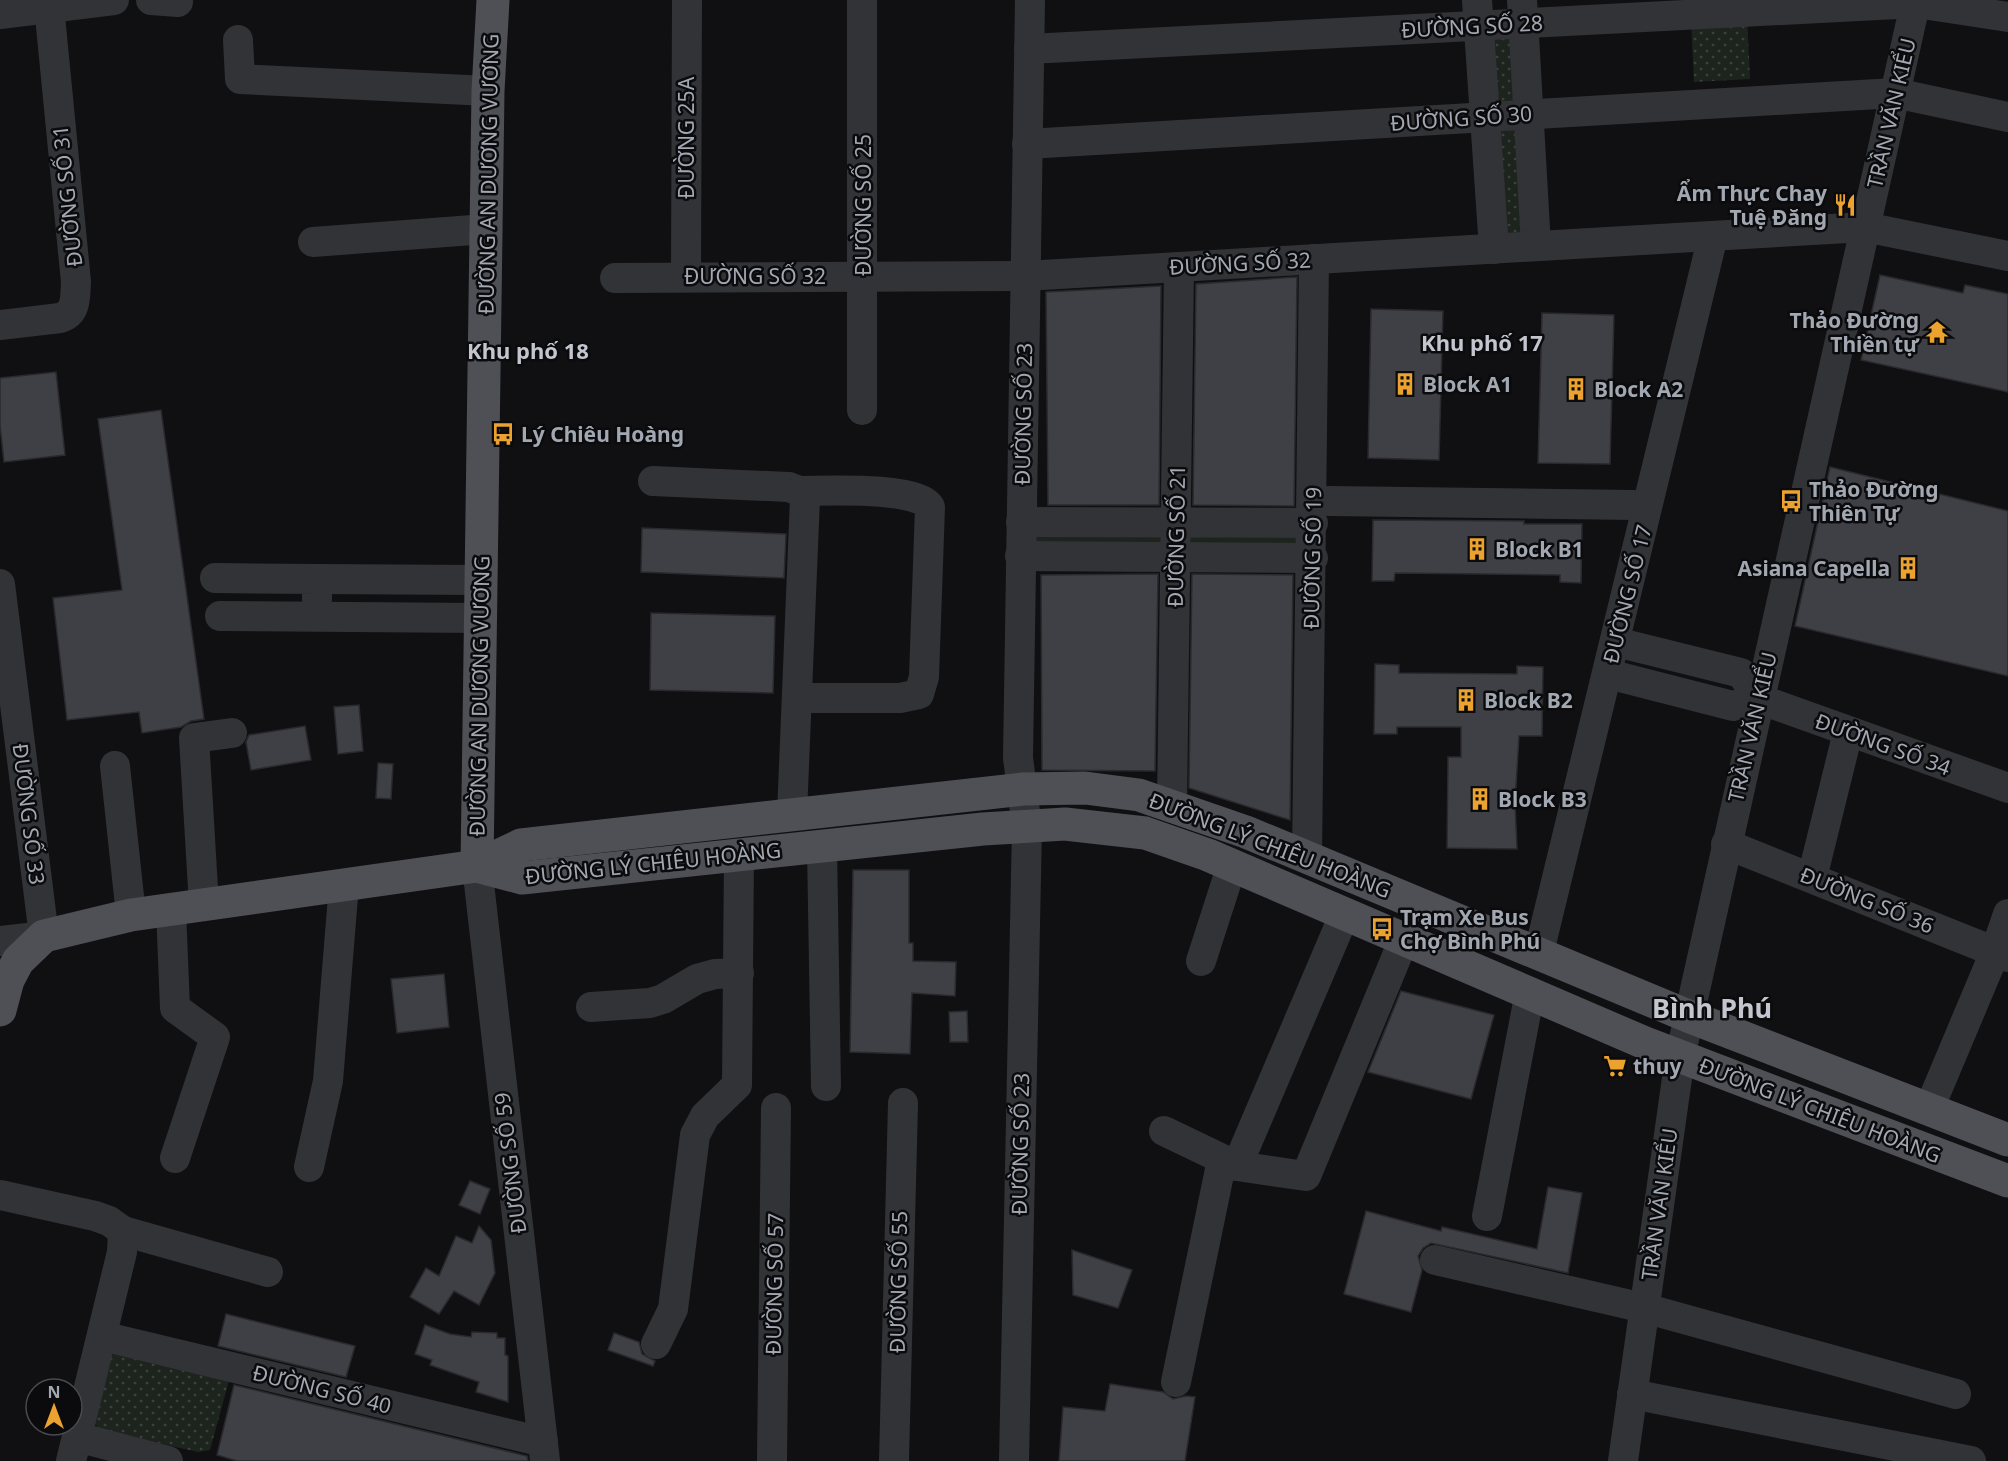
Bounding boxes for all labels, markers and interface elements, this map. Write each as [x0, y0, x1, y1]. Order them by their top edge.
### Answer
street label: ĐƯỜNG SỐ 28 [1400, 8, 1544, 44]
street label: ĐƯỜNG AN DƯƠNG VƯƠNG [472, 33, 504, 315]
street label: TRẦN VĂN KIỂU [1859, 35, 1922, 191]
street label: ĐƯỜNG 25A [672, 76, 700, 199]
street label: ĐƯỜNG SỐ 30 [1389, 99, 1533, 137]
street label: ĐƯỜNG SỐ 31 [46, 124, 88, 268]
street label: ĐƯỜNG SỐ 25 [849, 134, 877, 276]
place label: Ẩm Thực Chay Tuệ Đăng [1677, 178, 1827, 231]
restaurant icon: Ẩm Thực Chay Tuệ Đăng [1832, 192, 1858, 218]
street label: ĐƯỜNG SỐ 32 [1168, 245, 1312, 281]
street label: ĐƯỜNG SỐ 32 [684, 262, 826, 290]
place label: Thảo Đường Thiền tự [1790, 306, 1920, 358]
temple icon: Thảo Đường Thiền tự [1924, 319, 1950, 345]
district label: Khu phố 17 [1421, 327, 1543, 357]
district label: Khu phố 18 [467, 335, 589, 365]
street label: ĐƯỜNG SỐ 23 [1008, 343, 1038, 485]
place label: Block A1 [1423, 370, 1512, 398]
building icon: Block A1 [1392, 371, 1418, 397]
place label: Block A2 [1594, 375, 1683, 403]
building icon: Block A2 [1563, 376, 1589, 402]
place label: Lý Chiêu Hoàng [521, 420, 684, 448]
bus stop icon: Lý Chiêu Hoàng [490, 421, 516, 447]
street label: ĐƯỜNG SỐ 21 [1161, 465, 1191, 607]
place label: Thảo Đường Thiên Tự [1809, 475, 1938, 527]
street label: ĐƯỜNG SỐ 19 [1297, 487, 1327, 629]
bus stop icon: Thảo Đường Thiên Tự [1778, 488, 1804, 514]
street label: ĐƯỜNG SỐ 17 [1596, 522, 1658, 666]
place label: Block B1 [1495, 535, 1584, 563]
building icon: Block B1 [1464, 536, 1490, 562]
place label: Asiana Capella [1737, 554, 1890, 582]
street label: ĐƯỜNG AN DƯƠNG VƯƠNG [463, 555, 495, 837]
building icon: Asiana Capella [1895, 555, 1921, 581]
street label: TRẦN VĂN KIỂU [1720, 649, 1783, 805]
place label: Block B2 [1484, 686, 1573, 714]
building icon: Block B2 [1453, 687, 1479, 713]
street label: ĐƯỜNG SỐ 34 [1811, 707, 1955, 781]
street label: ĐƯỜNG SỐ 33 [6, 742, 52, 886]
place label: Block B3 [1498, 785, 1587, 813]
street label: ĐƯỜNG LÝ CHIÊU HOÀNG [1145, 786, 1395, 904]
building icon: Block B3 [1467, 786, 1493, 812]
street label: ĐƯỜNG LÝ CHIÊU HOÀNG [524, 836, 782, 890]
street label: ĐƯỜNG SỐ 36 [1796, 860, 1938, 940]
place label: Trạm Xe Bus Chợ Bình Phú [1400, 903, 1540, 955]
bus stop icon: Trạm Xe Bus Chợ Bình Phú [1369, 916, 1395, 942]
district label: Bình Phú [1652, 989, 1772, 1026]
street label: ĐƯỜNG LÝ CHIÊU HOÀNG [1695, 1051, 1945, 1169]
place label: thuy [1633, 1052, 1681, 1080]
supermarket icon: thuy [1602, 1053, 1628, 1079]
street label: ĐƯỜNG SỐ 23 [1005, 1073, 1035, 1215]
street label: ĐƯỜNG SỐ 59 [487, 1091, 533, 1235]
street label: TRẦN VĂN KIỂU [1633, 1126, 1684, 1282]
street label: ĐƯỜNG SỐ 55 [883, 1211, 913, 1353]
street label: ĐƯỜNG SỐ 57 [759, 1213, 789, 1355]
street label: ĐƯỜNG SỐ 40 [250, 1358, 394, 1420]
north arrow [24, 1377, 84, 1437]
text: N [47, 1381, 61, 1403]

